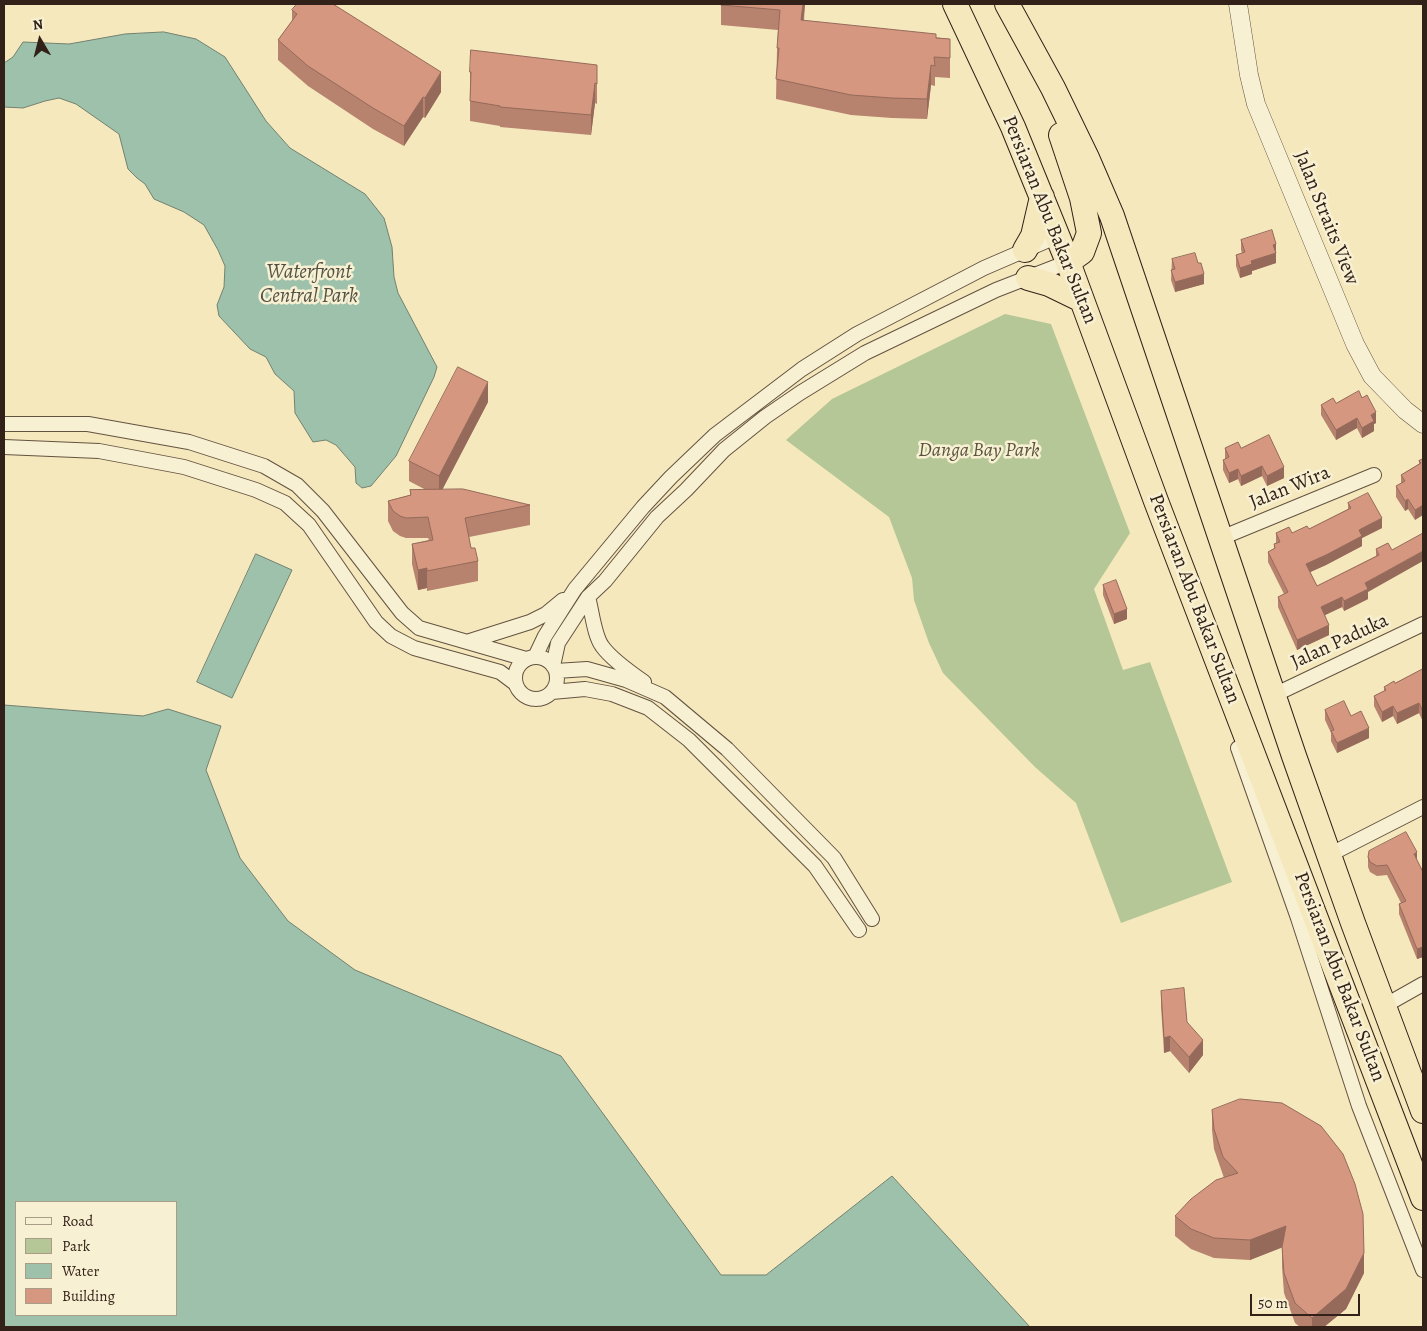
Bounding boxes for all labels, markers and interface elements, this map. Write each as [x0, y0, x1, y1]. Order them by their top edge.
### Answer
north arrow [15, 15, 65, 65]
text: N [31, 15, 44, 35]
street label: Persiaran Abu Bakar Sultan [996, 112, 1102, 328]
street label: Jalan Straits View [1288, 147, 1364, 289]
water label: Waterfront Central Park [260, 260, 358, 310]
park label: Danga Bay Park [918, 439, 1040, 463]
street label: Jalan Wira [1246, 461, 1334, 515]
street label: Persiaran Abu Bakar Sultan [1143, 491, 1245, 707]
street label: Jalan Paduka [1287, 609, 1393, 675]
street label: Persiaran Abu Bakar Sultan [1288, 869, 1390, 1085]
legend [15, 1201, 178, 1316]
text: Road [62, 1211, 93, 1231]
text: Park [62, 1236, 90, 1256]
text: Water [62, 1261, 99, 1281]
scale bar [1252, 1284, 1362, 1316]
text: Building [62, 1286, 115, 1306]
text: 50 m [1258, 1293, 1288, 1313]

